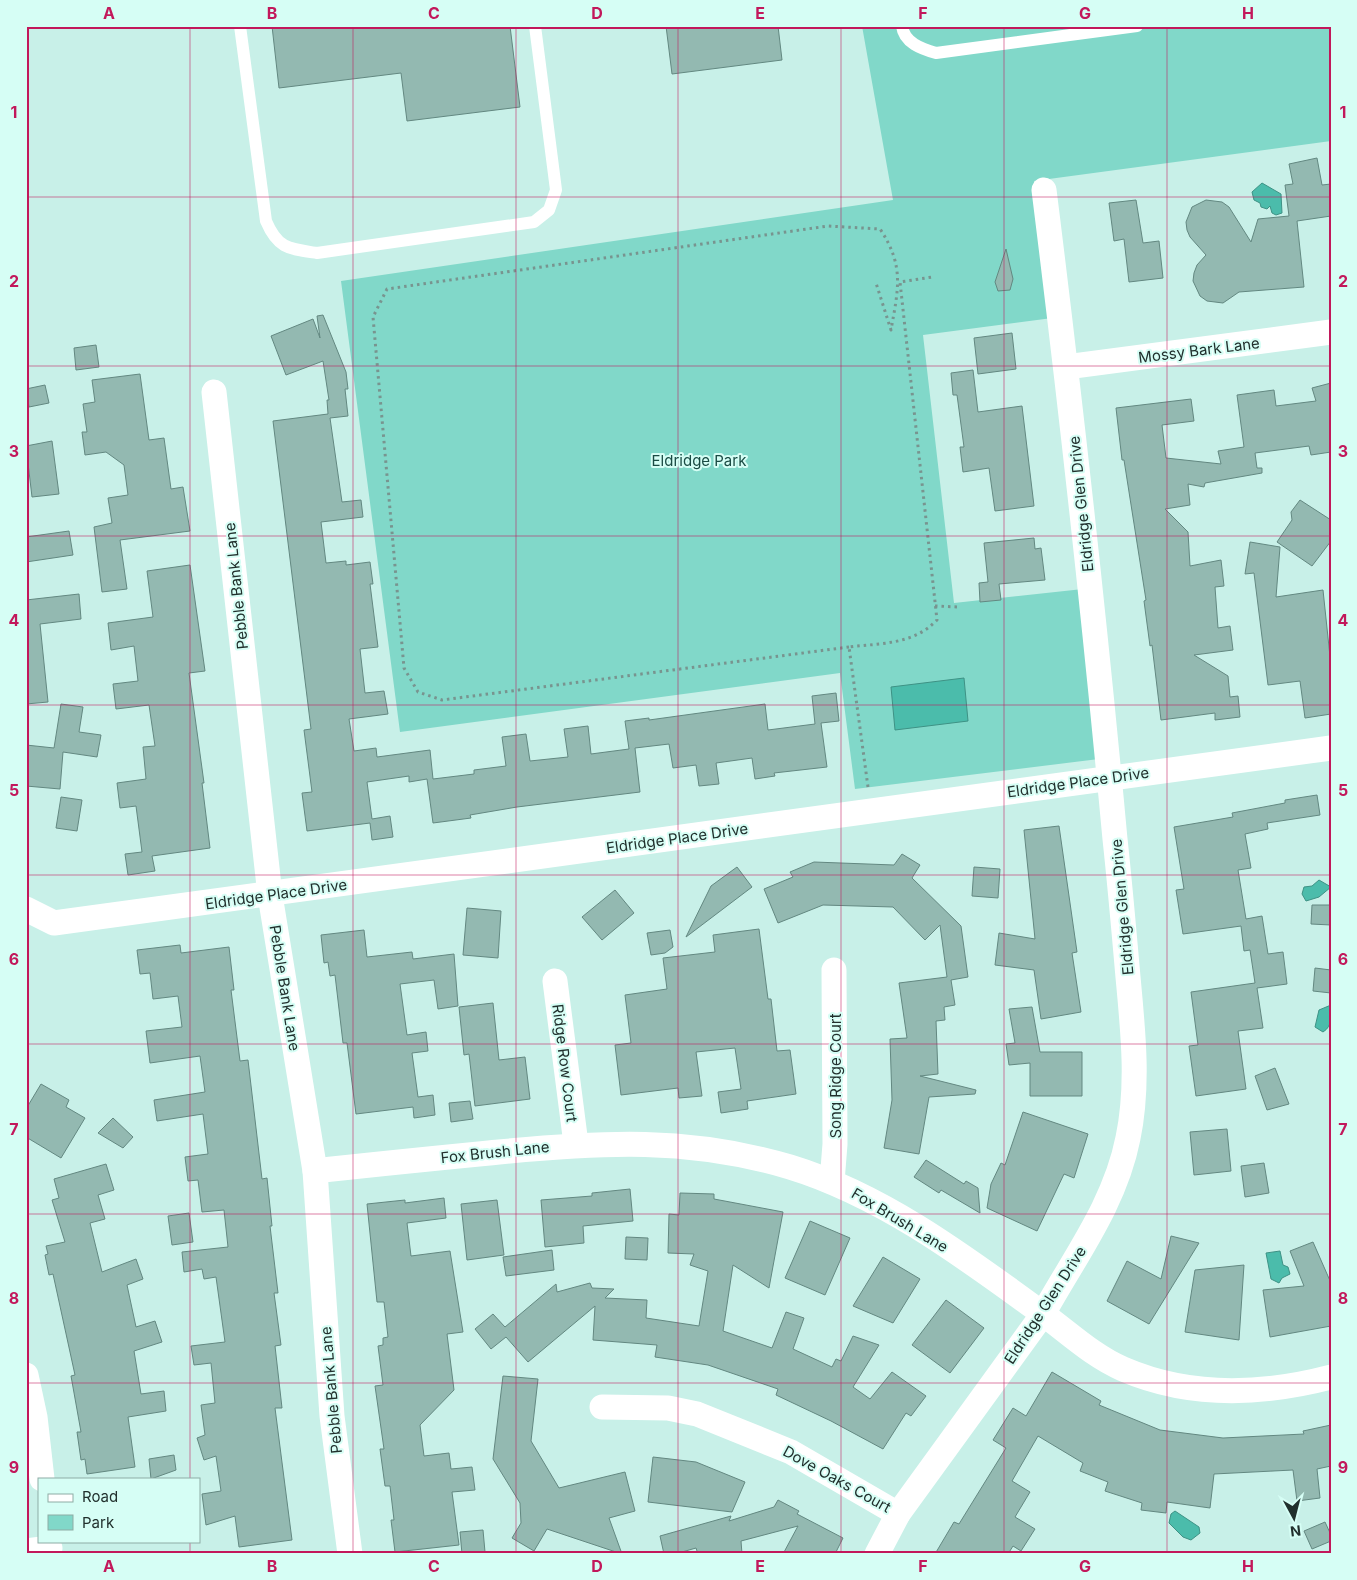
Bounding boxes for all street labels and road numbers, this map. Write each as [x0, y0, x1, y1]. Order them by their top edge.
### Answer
street label: Mossy Bark Lane [1137, 333, 1261, 367]
street label: Eldridge Glen Drive [1064, 435, 1098, 573]
street label: Pebble Bank Lane [220, 522, 252, 650]
street label: Eldridge Place Drive [1006, 763, 1150, 801]
street label: Eldridge Place Drive [605, 819, 749, 857]
street label: Eldridge Glen Drive [1107, 838, 1137, 976]
street label: Eldridge Place Drive [204, 875, 348, 913]
street label: Pebble Bank Lane [266, 924, 304, 1052]
street label: Ridge Row Court [548, 1003, 582, 1123]
street label: Song Ridge Court [826, 1013, 845, 1139]
street label: Fox Brush Lane [440, 1137, 550, 1167]
street label: Fox Brush Lane [848, 1184, 952, 1256]
street label: Eldridge Glen Drive [1000, 1243, 1090, 1367]
street label: Pebble Bank Lane [316, 1326, 346, 1454]
street label: Dove Oaks Court [780, 1441, 894, 1517]

